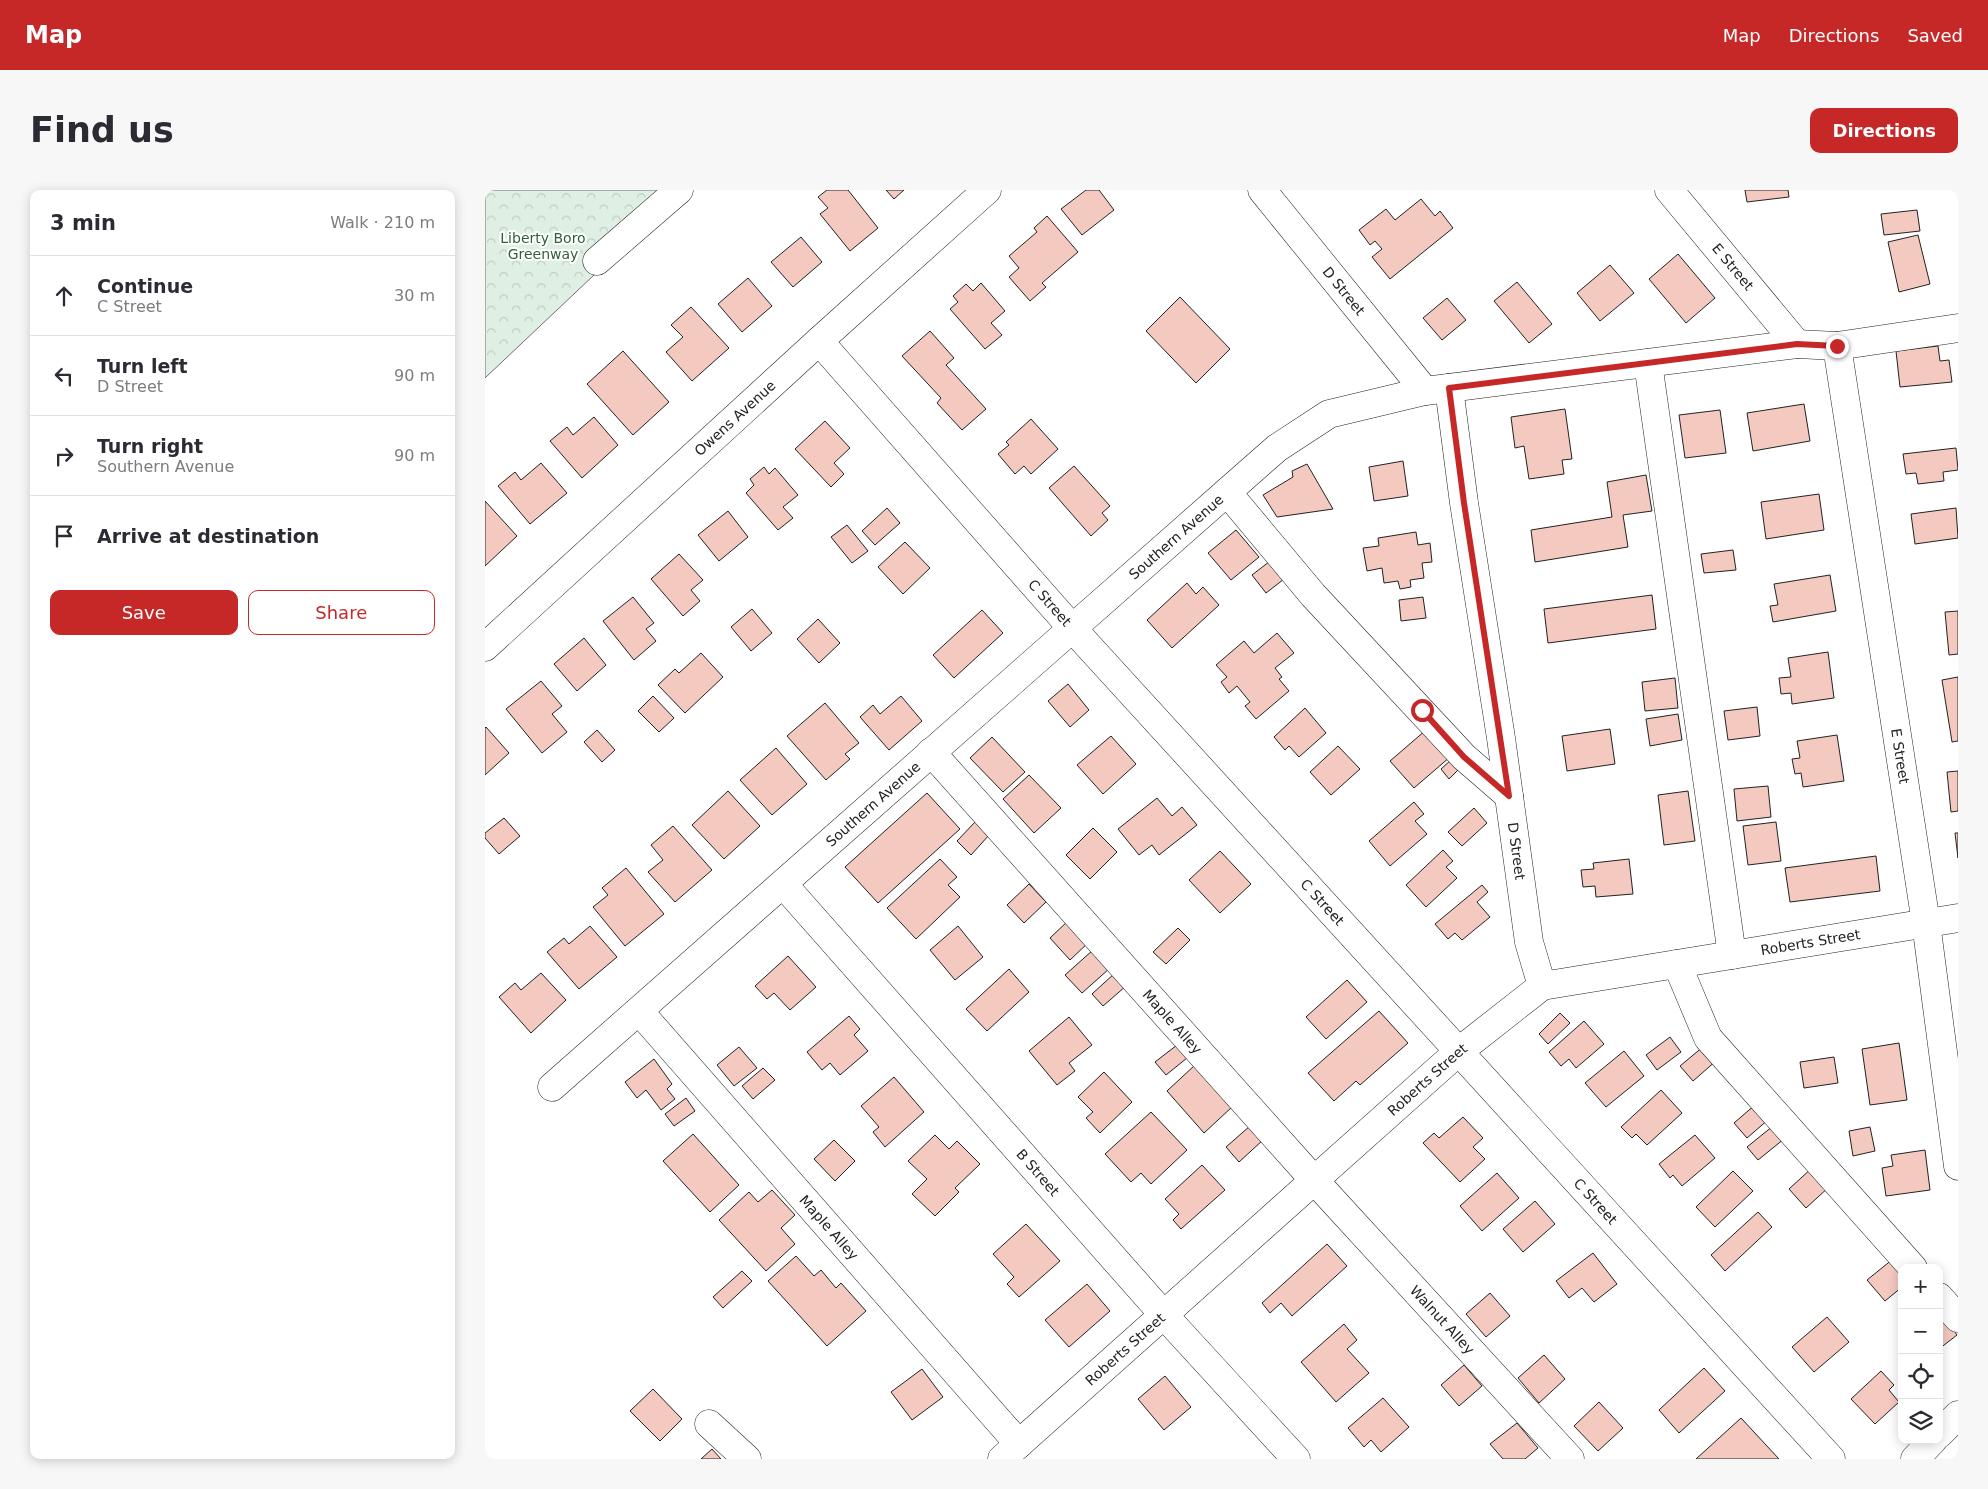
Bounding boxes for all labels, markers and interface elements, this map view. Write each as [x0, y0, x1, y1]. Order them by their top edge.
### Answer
text: Map [25, 21, 82, 49]
text: Map [1723, 25, 1761, 46]
text: Directions [1789, 25, 1879, 46]
text: Saved [1907, 25, 1963, 46]
button: Directions [1810, 108, 1958, 153]
text: Find us [30, 110, 174, 150]
text: 3 min [50, 211, 116, 235]
text: Walk · 210 m [330, 213, 435, 232]
park label: Liberty Boro Greenway [500, 230, 586, 262]
street label: E Street [1709, 240, 1757, 294]
street label: D Street [1319, 263, 1369, 319]
text: Continue [97, 275, 193, 297]
icon: ahead [50, 282, 78, 310]
text: 30 m [394, 286, 435, 305]
text: C Street [97, 297, 162, 316]
route end [1826, 335, 1849, 358]
text: Turn left [97, 355, 188, 377]
icon: left [50, 362, 78, 390]
text: 90 m [394, 366, 435, 385]
text: D Street [97, 377, 163, 396]
street label: Owens Avenue [691, 377, 779, 459]
text: Turn right [97, 435, 203, 457]
icon: right [50, 442, 78, 470]
text: 90 m [394, 446, 435, 465]
text: Southern Avenue [97, 457, 234, 476]
street label: Southern Avenue [1126, 491, 1227, 583]
icon: arrive [50, 522, 78, 550]
text: Arrive at destination [97, 525, 319, 547]
street label: C Street [1025, 576, 1075, 630]
button: Save [50, 590, 238, 635]
button: Share [248, 590, 435, 635]
route start [1411, 699, 1434, 722]
street label: E Street [1888, 727, 1913, 785]
street label: Southern Avenue [823, 758, 923, 850]
street label: D Street [1505, 821, 1528, 881]
street label: C Street [1297, 876, 1348, 929]
street label: Roberts Street [1759, 926, 1862, 958]
street label: Maple Alley [1139, 986, 1205, 1057]
street label: Roberts Street [1384, 1040, 1471, 1119]
street label: B Street [1013, 1146, 1063, 1199]
street label: C Street [1571, 1175, 1621, 1228]
street label: Maple Alley [796, 1192, 862, 1263]
map controls [1898, 1264, 1943, 1444]
button: + [1898, 1264, 1943, 1309]
street label: Walnut Alley [1407, 1282, 1478, 1357]
street label: Roberts Street [1082, 1309, 1168, 1389]
button: − [1898, 1309, 1943, 1354]
button: locate [1898, 1354, 1943, 1399]
button: layers [1898, 1399, 1943, 1444]

